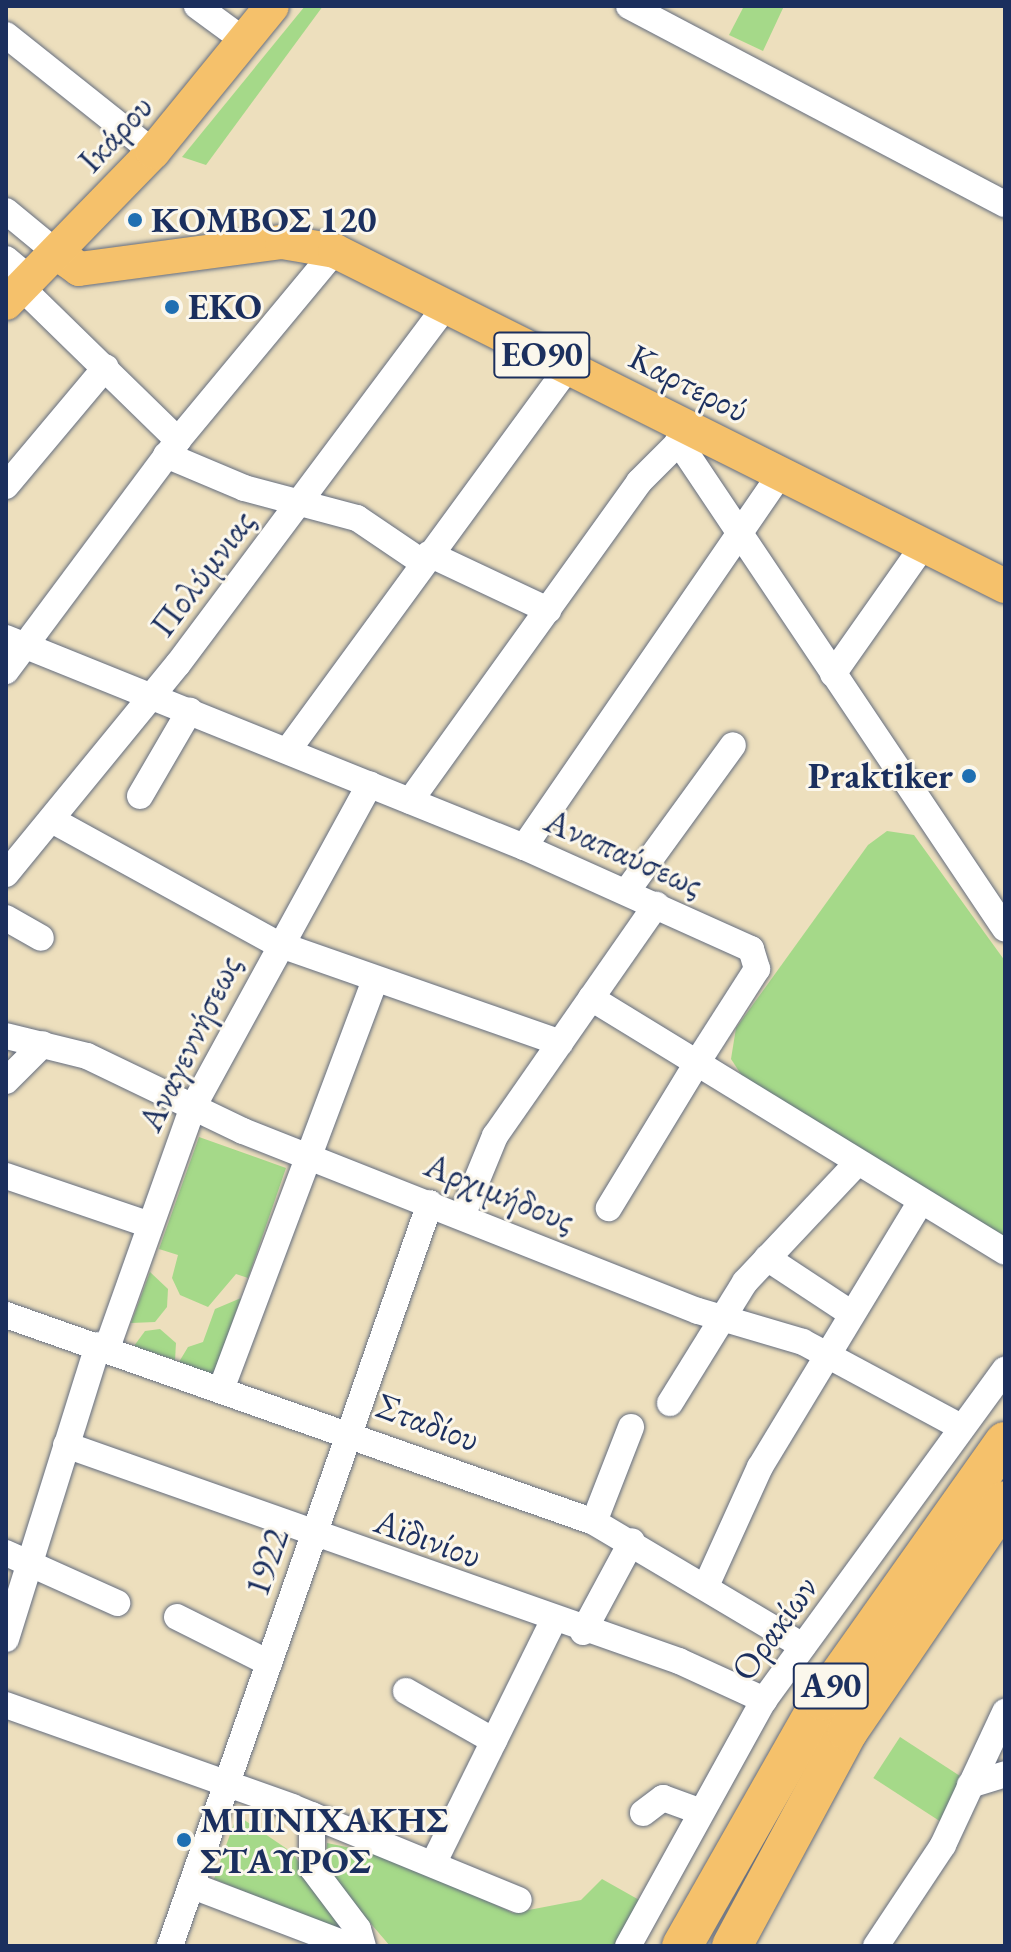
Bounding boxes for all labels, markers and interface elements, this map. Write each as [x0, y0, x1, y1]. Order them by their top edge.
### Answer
street label: Ικάρου [68, 85, 162, 181]
place label: ΚΟΜΒΟΣ 120 [151, 198, 377, 242]
marker: ΚΟΜΒΟΣ 120 [126, 211, 144, 229]
place label: EKO [188, 285, 262, 329]
marker: EKO [163, 298, 181, 316]
road number: ΕΟ90 [492, 325, 592, 385]
street label: Καρτερού [622, 335, 756, 431]
street label: Πολύμνιας [140, 501, 264, 645]
place label: Praktiker [808, 754, 953, 798]
marker: Praktiker [960, 767, 978, 785]
street label: Αναπαύσεως [538, 798, 710, 906]
street label: Αναγεννήσεως [128, 948, 250, 1138]
street label: Αρχιμήδους [419, 1142, 581, 1242]
street label: Σταδίου [371, 1384, 485, 1460]
street label: Αϊδινίου [369, 1499, 487, 1577]
street label: 1922 [234, 1522, 298, 1602]
street label: Ορακίων [721, 1567, 827, 1689]
road number: Α90 [791, 1656, 871, 1716]
place label: ΜΠΙΝΙΧΑΚΗΣ ΣΤΑΥΡΟΣ [200, 1797, 448, 1882]
marker: ΜΠΙΝΙΧΑΚΗΣ ΣΤΑΥΡΟΣ [175, 1831, 193, 1849]

